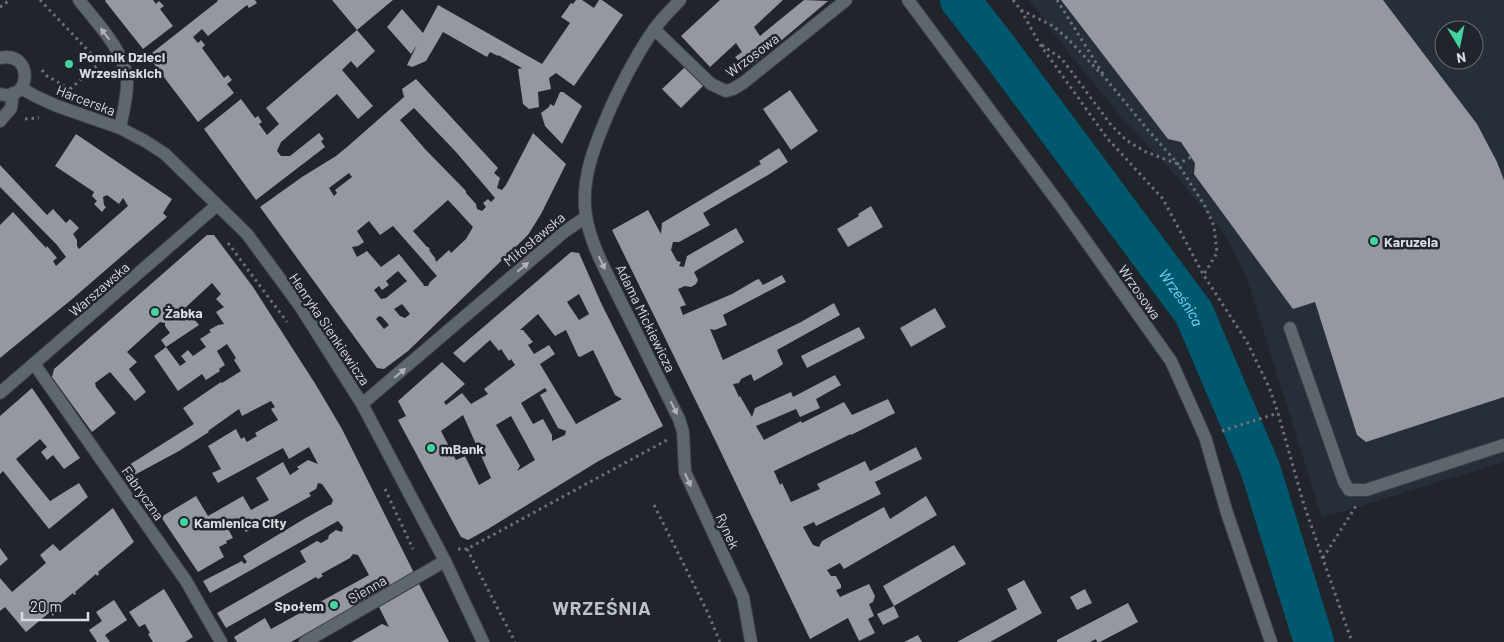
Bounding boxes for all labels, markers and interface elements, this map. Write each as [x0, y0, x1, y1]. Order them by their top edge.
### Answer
north arrow [1434, 20, 1484, 70]
one-way arrow [99, 28, 110, 41]
street label: Wrzosowa [722, 29, 782, 81]
place label: Pomnik Dzieci Wrzesińskich [79, 48, 165, 81]
text: N [1455, 49, 1467, 67]
marker: Pomnik Dzieci Wrzesińskich [63, 58, 75, 70]
street label: Harcerska [54, 81, 118, 119]
street label: Miłosławska [500, 208, 568, 270]
place label: Karuzela [1384, 233, 1438, 250]
marker: Karuzela [1368, 235, 1380, 247]
one-way arrow [598, 255, 606, 270]
street label: Warszawska [65, 258, 133, 320]
street label: Adama Mickiewicza [613, 261, 679, 375]
one-way arrow [517, 262, 530, 273]
street label: Wrzosowa [1115, 262, 1165, 322]
water label: Wrześnica [1155, 265, 1208, 329]
street label: Henryka Sienkiewicza [286, 270, 374, 388]
place label: Żabka [165, 304, 203, 321]
marker: Żabka [149, 306, 161, 318]
one-way arrow [393, 367, 406, 378]
one-way arrow [669, 401, 678, 416]
place label: mBank [441, 440, 484, 457]
marker: mBank [425, 442, 437, 454]
street label: Fabryczna [118, 463, 168, 523]
one-way arrow [684, 472, 693, 487]
street label: Rynek [712, 511, 744, 551]
place label: Kamienica City [194, 514, 286, 531]
marker: Kamienica City [178, 516, 190, 528]
street label: Sienna [345, 571, 389, 607]
scale bar [22, 590, 89, 622]
district label: WRZEŚNIA [552, 596, 652, 619]
text: 20 m [30, 597, 62, 615]
place label: Społem [275, 597, 324, 614]
marker: Społem [328, 599, 340, 611]

